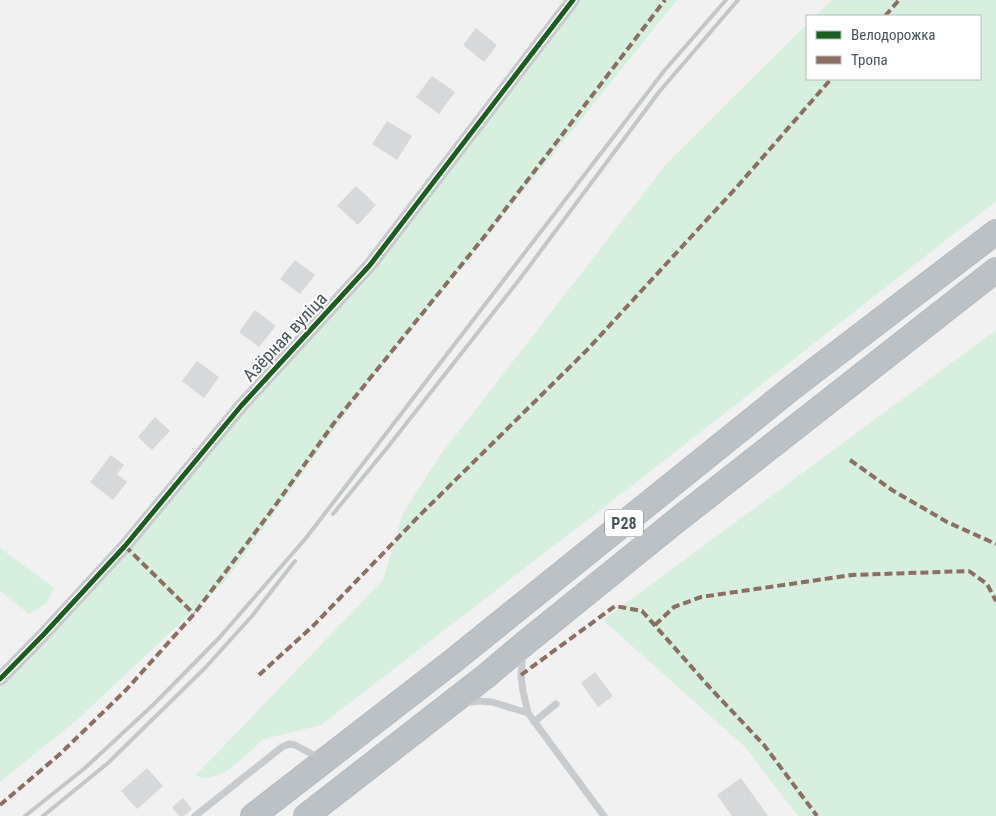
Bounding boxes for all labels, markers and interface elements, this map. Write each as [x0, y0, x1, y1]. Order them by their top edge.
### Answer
legend [806, 15, 981, 80]
text: Велодорожка [851, 26, 936, 44]
text: Тропа [851, 51, 888, 69]
street label: Азёрная вуліца [238, 288, 331, 385]
road number: Р28 [605, 509, 643, 536]

